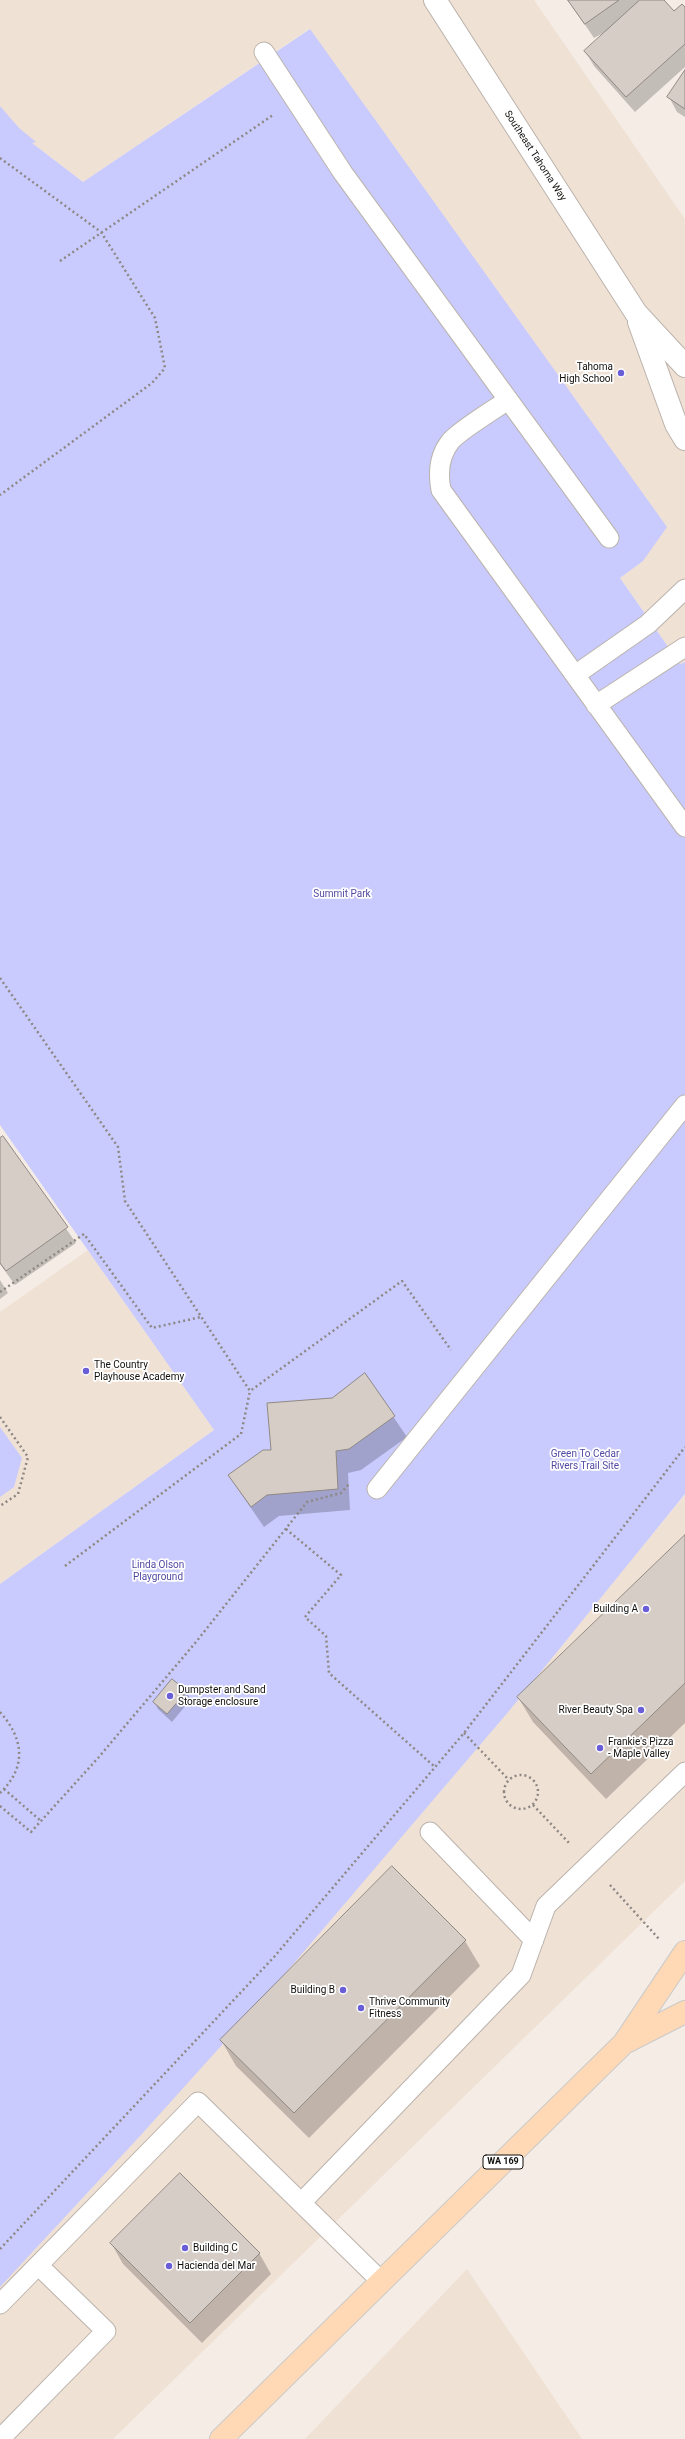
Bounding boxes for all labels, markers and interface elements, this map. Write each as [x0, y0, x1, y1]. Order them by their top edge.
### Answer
street label: Southeast Tahoma Way [501, 109, 569, 203]
place label: Tahoma High School [559, 361, 613, 384]
marker: Tahoma High School [616, 368, 626, 378]
park label: Summit Park [313, 888, 371, 900]
place label: The Country Playhouse Academy [94, 1359, 184, 1382]
marker: The Country Playhouse Academy [81, 1366, 91, 1376]
park label: Green To Cedar Rivers Trail Site [551, 1448, 619, 1472]
park label: Linda Olson Playground [132, 1559, 184, 1582]
place label: Building A [593, 1603, 638, 1615]
marker: Building A [641, 1604, 651, 1614]
place label: Dumpster and Sand Storage enclosure [178, 1684, 266, 1708]
marker: Dumpster and Sand Storage enclosure [165, 1691, 175, 1701]
place label: River Beauty Spa [558, 1704, 633, 1716]
marker: River Beauty Spa [636, 1705, 646, 1715]
place label: Frankie's Pizza - Maple Valley [608, 1736, 673, 1760]
marker: Frankie's Pizza - Maple Valley [595, 1743, 605, 1753]
place label: Building B [290, 1984, 335, 1996]
marker: Building B [338, 1985, 348, 1995]
place label: Thrive Community Fitness [369, 1996, 450, 2020]
marker: Thrive Community Fitness [356, 2003, 366, 2013]
road number: WA 169 [483, 2155, 523, 2169]
place label: Building C [193, 2242, 238, 2254]
marker: Building C [180, 2243, 190, 2253]
place label: Hacienda del Mar [177, 2260, 255, 2272]
marker: Hacienda del Mar [164, 2261, 174, 2271]

